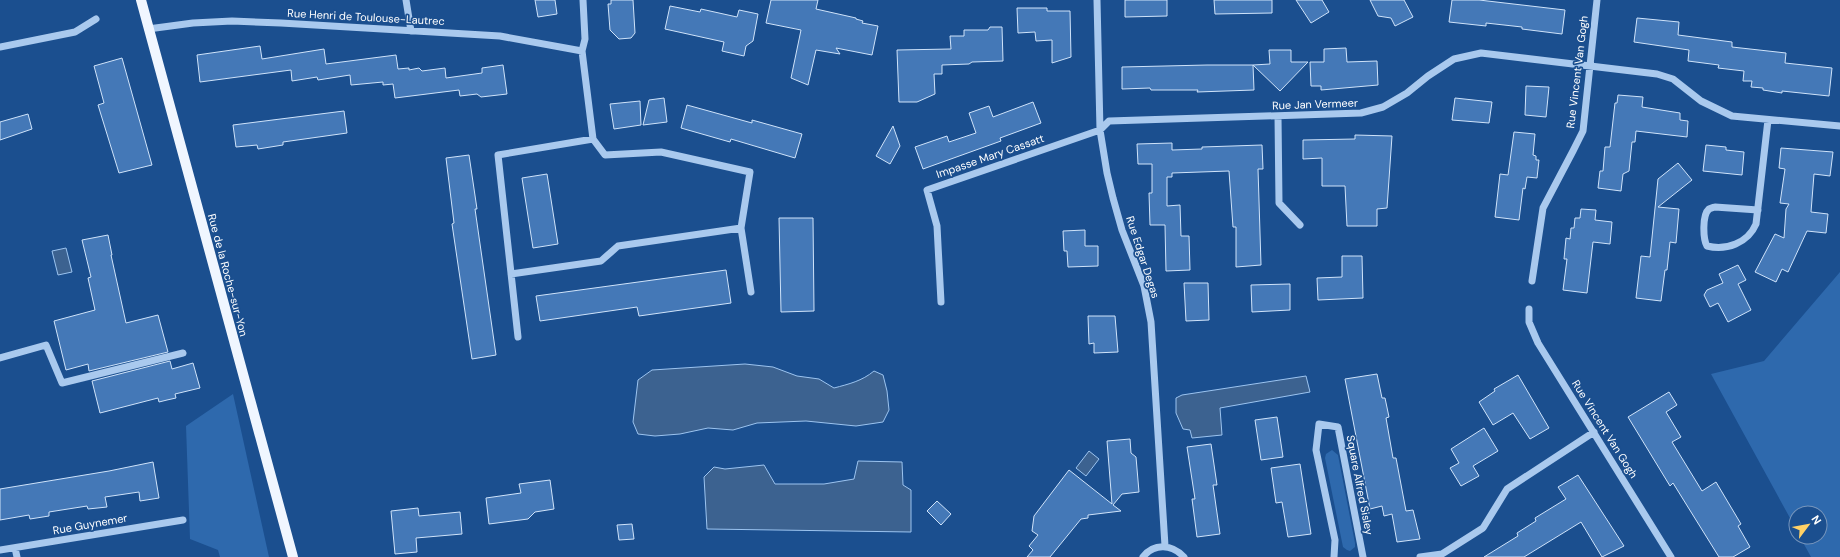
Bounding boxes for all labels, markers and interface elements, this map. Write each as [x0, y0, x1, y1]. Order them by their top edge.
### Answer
street label: Rue Henri de Toulouse-Lautrec [287, 6, 445, 28]
street label: Rue Vincent Van Gogh [1563, 15, 1591, 129]
street label: Rue Jan Vermeer [1272, 96, 1358, 112]
street label: Impasse Mary Cassatt [934, 131, 1046, 181]
street label: Rue de la Roche-sur-Yon [205, 212, 251, 338]
street label: Rue Edgar Degas [1123, 214, 1163, 300]
street label: Rue Vincent Van Gogh [1569, 377, 1641, 481]
street label: Square Alfred Sisley [1343, 434, 1377, 536]
north arrow [1788, 505, 1828, 545]
street label: Rue Guynemer [52, 511, 128, 537]
text: N [1808, 513, 1825, 527]

